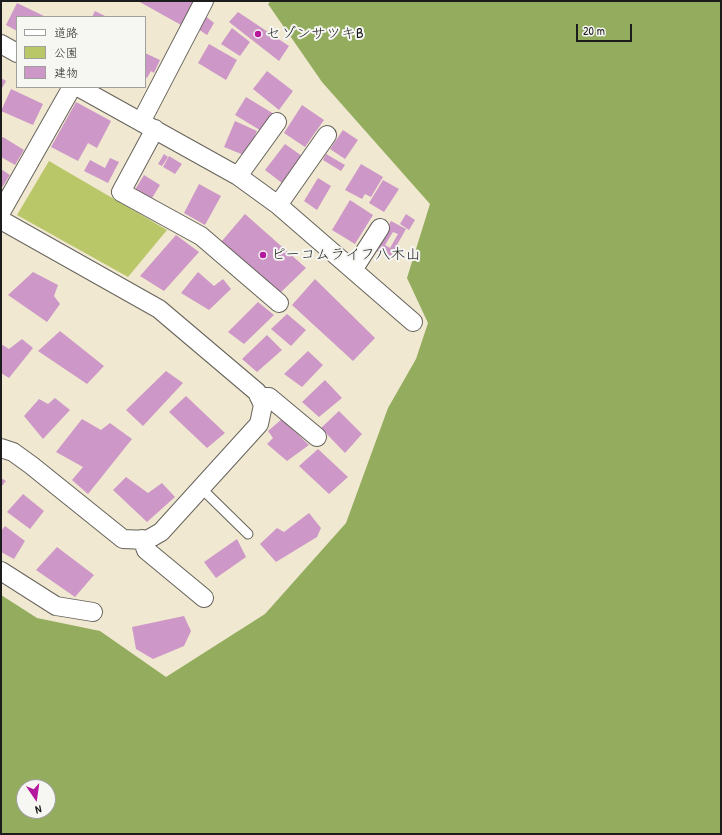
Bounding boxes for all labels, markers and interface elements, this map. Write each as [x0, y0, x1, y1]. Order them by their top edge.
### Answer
legend [16, 16, 146, 88]
scale bar [578, 16, 634, 42]
text: 20 m [583, 22, 605, 39]
text: 道路 [54, 24, 78, 41]
place label: セゾンサツキB [266, 25, 364, 43]
marker: セゾンサツキB [253, 29, 263, 39]
text: 公園 [54, 44, 78, 61]
text: 建物 [54, 64, 78, 81]
place label: ピーコムライフ八木山 [271, 246, 420, 264]
marker: ピーコムライフ八木山 [258, 250, 268, 260]
north arrow [16, 779, 56, 819]
text: N [34, 802, 43, 817]

